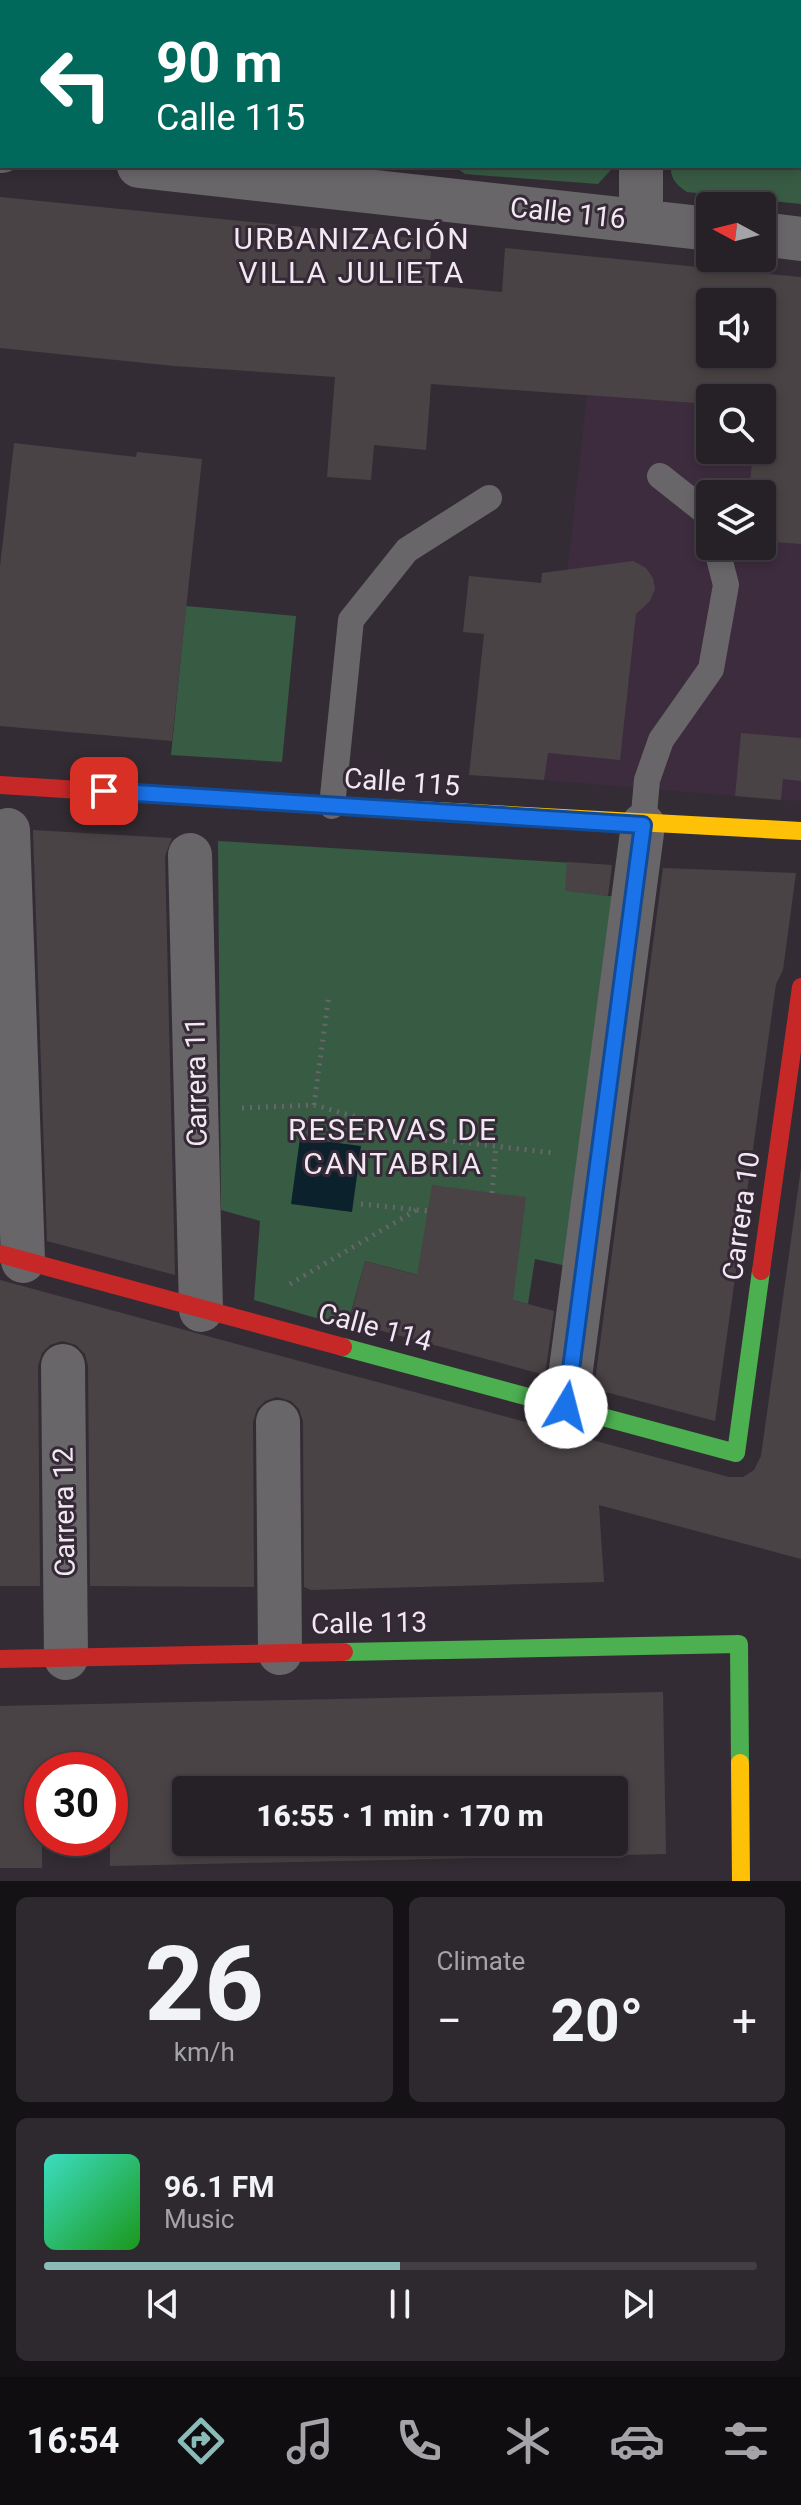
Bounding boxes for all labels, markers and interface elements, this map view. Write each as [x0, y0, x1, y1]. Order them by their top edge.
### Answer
text: 90 m [156, 30, 283, 96]
icon: left [24, 32, 128, 136]
text: Calle 115 [156, 97, 305, 139]
street label: Calle 116 [509, 191, 627, 235]
north arrow [696, 192, 776, 272]
map controls [696, 192, 776, 560]
district label: URBANIZACIÓN VILLA JULIETA [233, 221, 471, 290]
button: sound [696, 288, 776, 368]
button: search [696, 384, 776, 464]
button: layers [696, 480, 776, 560]
pin [70, 757, 138, 825]
street label: Calle 115 [343, 761, 461, 803]
icon: arrive [82, 769, 126, 813]
street label: Carrera 11 [178, 1017, 214, 1147]
district label: RESERVAS DE CANTABRIA [288, 1112, 498, 1181]
street label: Carrera 10 [716, 1150, 766, 1282]
street label: Calle 114 [315, 1296, 436, 1358]
position arrow [524, 1365, 608, 1449]
street label: Carrera 12 [46, 1447, 82, 1577]
street label: Calle 113 [311, 1605, 427, 1641]
speed limit sign: 30 [24, 1752, 128, 1856]
text: 16:55 · 1 min · 170 m [256, 1798, 544, 1833]
text: 26 [145, 1924, 264, 2045]
text: Climate [437, 1946, 525, 1976]
text: 20° [550, 1985, 643, 2056]
text: − [437, 1995, 462, 2047]
text: + [732, 1995, 757, 2047]
text: km/h [174, 2037, 235, 2067]
text: 96.1 FM [164, 2169, 275, 2204]
text: Music [164, 2204, 234, 2234]
icon: previous [141, 2282, 185, 2326]
icon: pause [378, 2282, 422, 2326]
icon: next [616, 2282, 660, 2326]
icon: directions [173, 2413, 229, 2469]
icon: music [282, 2413, 338, 2469]
icon: phone [391, 2413, 447, 2469]
icon: climate [500, 2413, 556, 2469]
icon: car [609, 2413, 665, 2469]
icon: filters [718, 2413, 774, 2469]
text: 16:54 [27, 2420, 119, 2462]

